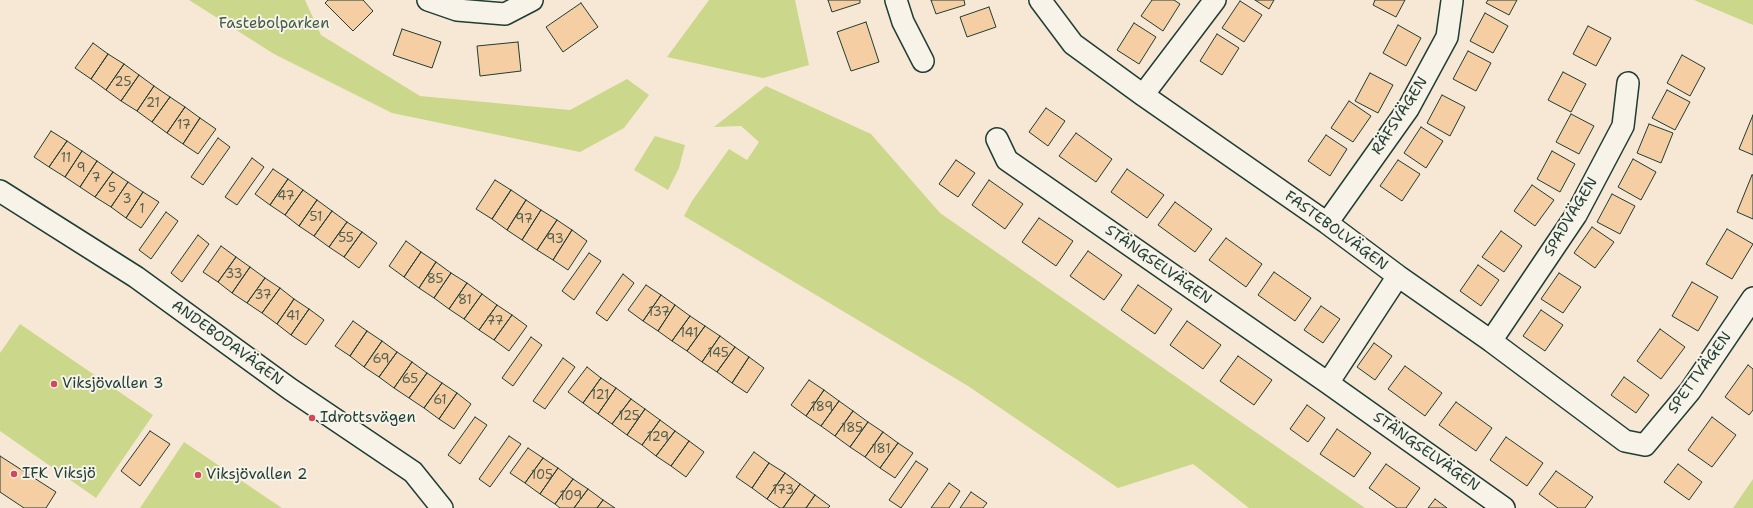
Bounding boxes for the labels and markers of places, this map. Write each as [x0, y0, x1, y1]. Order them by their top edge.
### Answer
place label: Viksjövallen 3 [62, 375, 164, 393]
marker: Viksjövallen 3 [49, 379, 59, 389]
place label: Idrottsvägen [320, 409, 416, 427]
marker: Idrottsvägen [307, 413, 317, 423]
place label: IFK Viksjö [22, 465, 96, 483]
place label: Viksjövallen 2 [206, 466, 308, 484]
marker: IFK Viksjö [9, 469, 19, 479]
marker: Viksjövallen 2 [193, 470, 203, 480]

